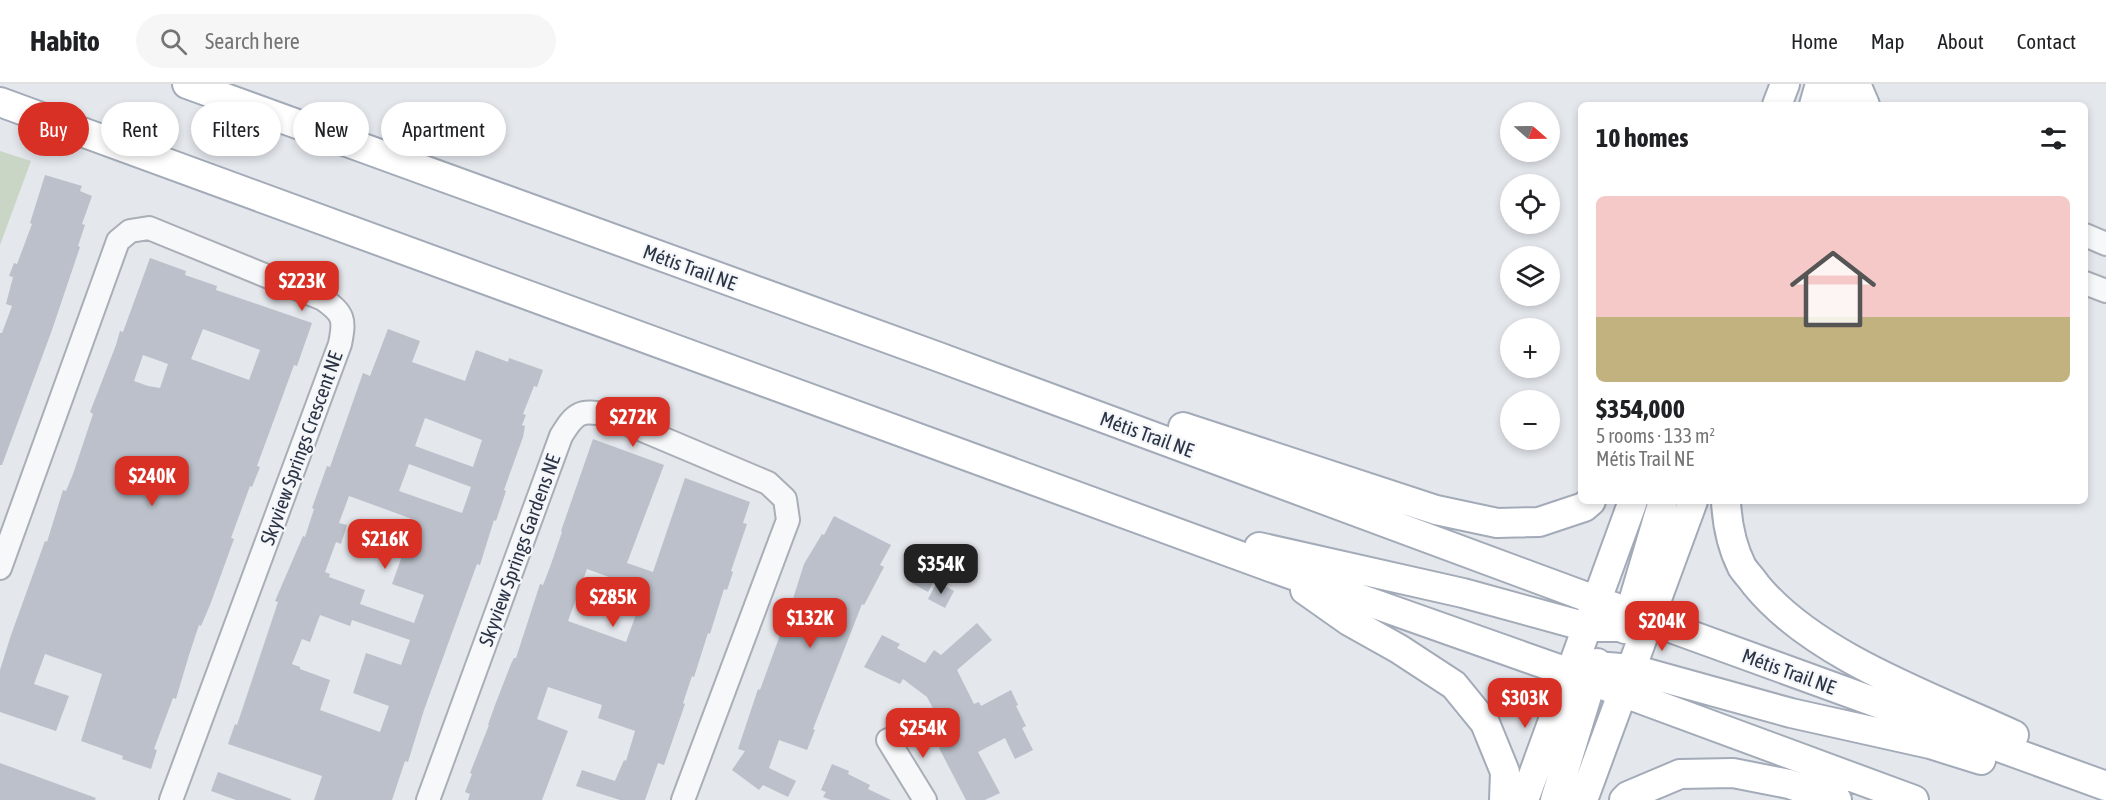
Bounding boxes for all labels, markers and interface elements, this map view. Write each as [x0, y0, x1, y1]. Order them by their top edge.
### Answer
search box [136, 14, 556, 68]
text: Habito [30, 25, 100, 57]
icon: search [157, 25, 190, 58]
text: Search here [205, 28, 300, 54]
text: Home [1791, 29, 1838, 53]
text: Map [1871, 29, 1905, 53]
text: About [1938, 29, 1984, 53]
text: Contact [2017, 29, 2076, 53]
chip: Buy [18, 102, 89, 156]
chip: Rent [101, 102, 179, 156]
chip: Filters [191, 102, 281, 156]
chip: New [293, 102, 369, 156]
chip: Apartment [381, 102, 506, 156]
north arrow [1500, 102, 1560, 162]
map controls [1500, 102, 1560, 450]
icon: filters [2037, 122, 2070, 155]
text: 10 homes [1596, 123, 1689, 153]
button: locate [1500, 174, 1560, 234]
icon: home [1779, 235, 1887, 343]
street label: Métis Trail NE [640, 239, 740, 295]
button: layers [1500, 246, 1560, 306]
pin: $223K [260, 261, 344, 312]
text: $223K [279, 269, 325, 292]
button: + [1500, 318, 1560, 378]
street label: Skyview Springs Crescent NE [255, 348, 347, 548]
button: − [1500, 390, 1560, 450]
text: $354,000 [1596, 394, 1685, 424]
pin: $272K [591, 397, 675, 448]
text: $272K [610, 405, 656, 428]
street label: Métis Trail NE [1097, 406, 1197, 462]
text: 5 rooms · 133 m² [1596, 424, 1715, 447]
text: Métis Trail NE [1596, 447, 1694, 470]
street label: Skyview Springs Gardens NE [474, 450, 565, 649]
pin: $240K [110, 456, 194, 507]
text: $240K [129, 464, 175, 487]
pin: $216K [343, 519, 427, 570]
text: $216K [362, 527, 408, 550]
pin: $354K [899, 544, 983, 595]
text: $354K [918, 552, 964, 575]
pin: $285K [571, 577, 655, 628]
text: $285K [590, 585, 636, 608]
pin: $132K [768, 598, 852, 649]
pin: $204K [1620, 601, 1704, 652]
text: $132K [787, 606, 833, 629]
text: $204K [1639, 609, 1685, 632]
street label: Métis Trail NE [1739, 643, 1839, 699]
pin: $303K [1483, 678, 1567, 729]
text: $303K [1502, 686, 1548, 709]
pin: $254K [881, 708, 965, 759]
text: $254K [900, 716, 946, 739]

